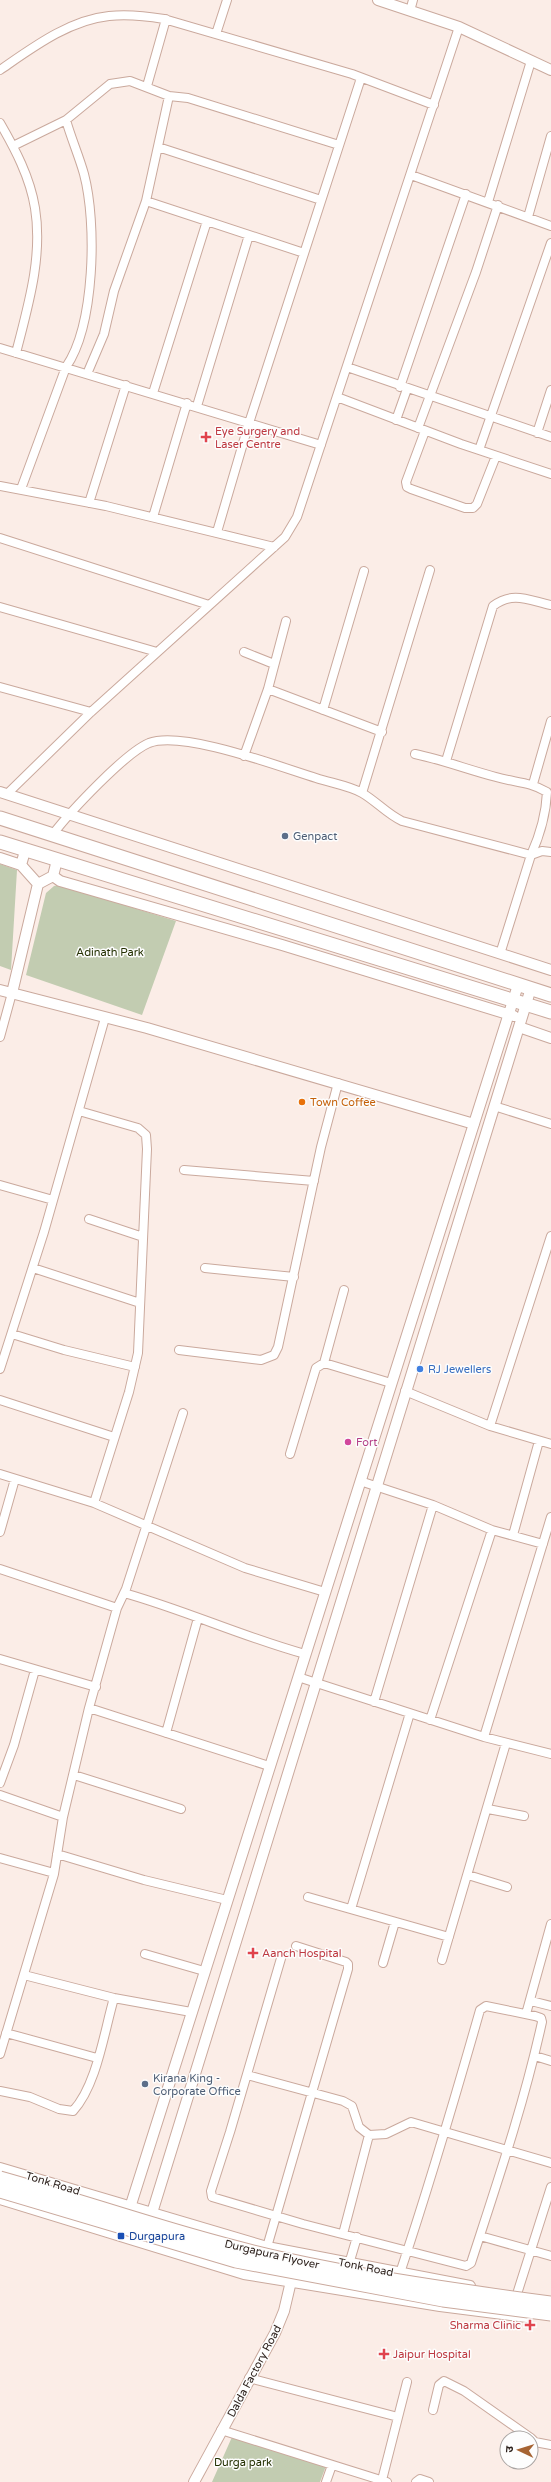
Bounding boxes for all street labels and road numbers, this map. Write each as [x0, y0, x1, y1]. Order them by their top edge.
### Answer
street label: Tonk Road [24, 2169, 82, 2198]
street label: Durgapura Flyover [223, 2237, 321, 2272]
street label: Tonk Road [337, 2256, 395, 2279]
street label: Dalda Factory Road [225, 2323, 284, 2419]

